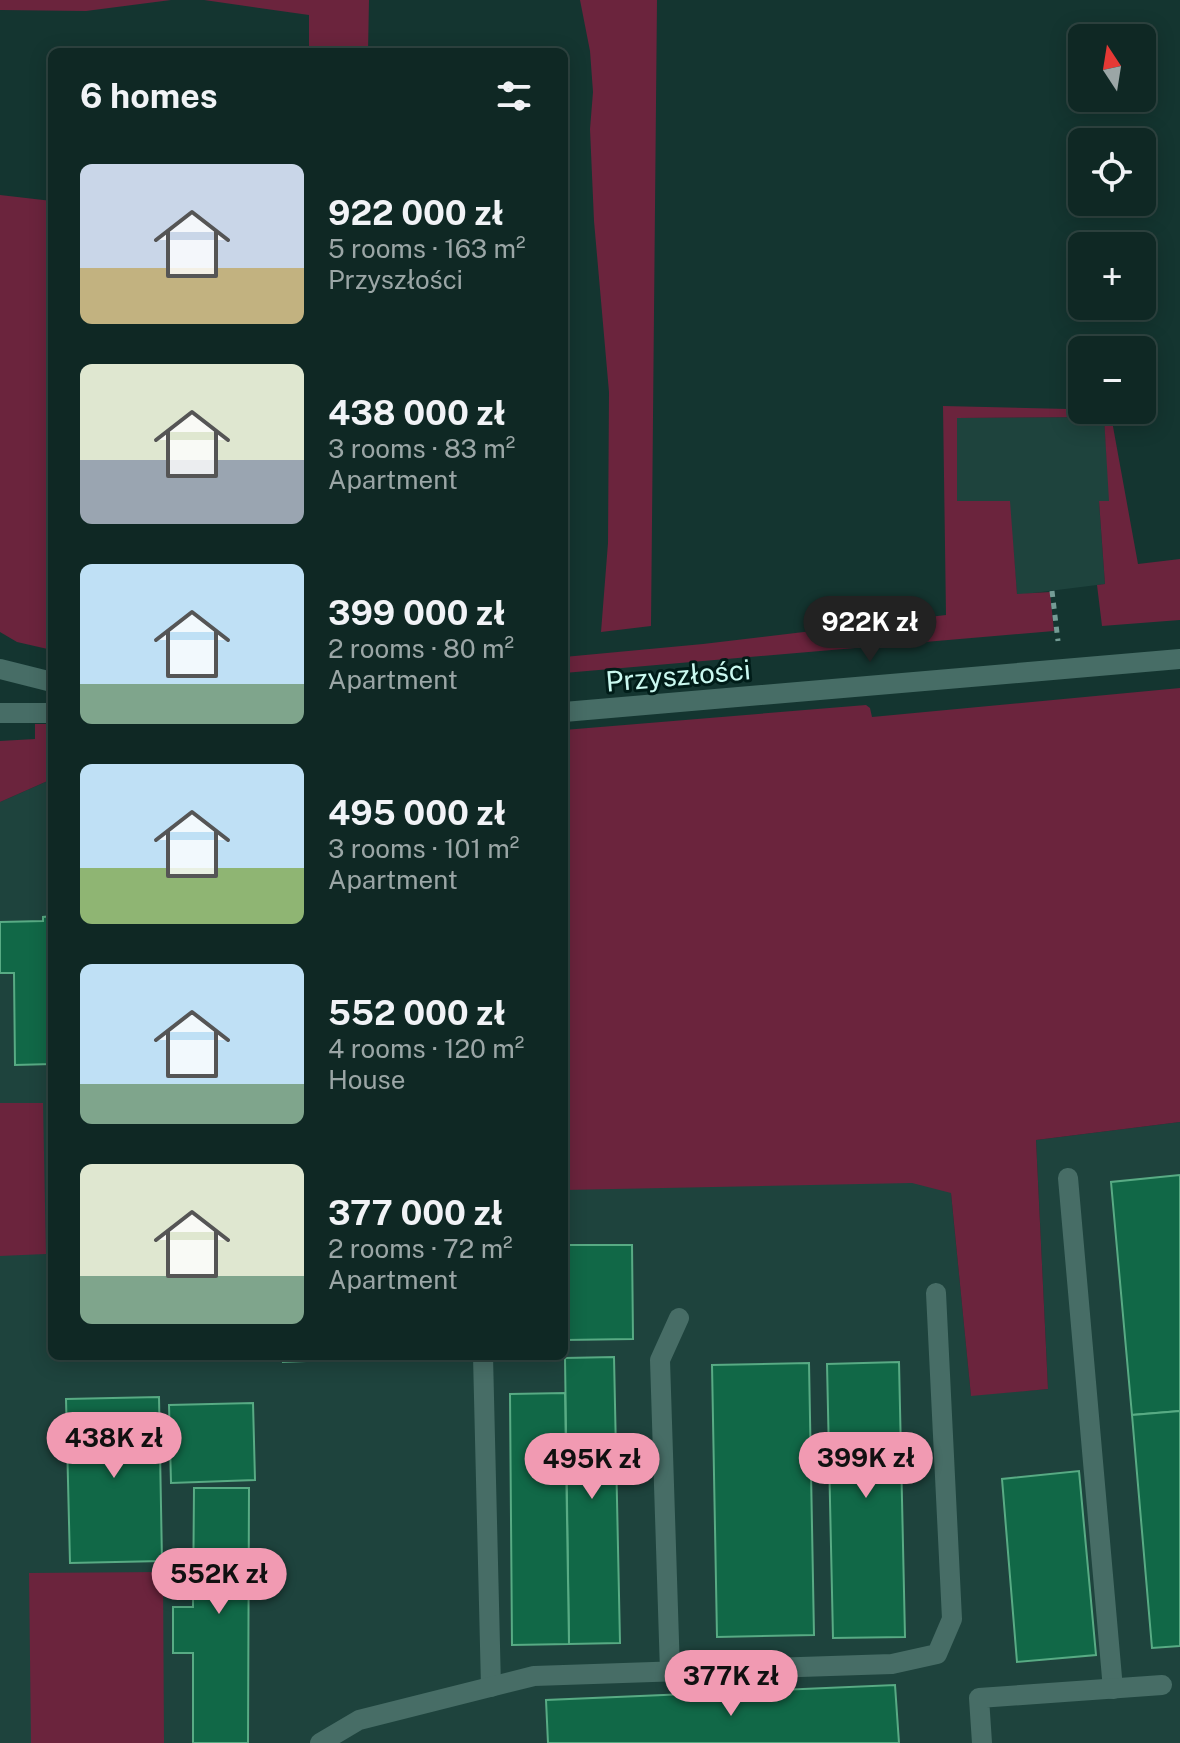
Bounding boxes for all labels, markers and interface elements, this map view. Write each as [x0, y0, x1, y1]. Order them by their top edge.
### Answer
north arrow [1068, 24, 1156, 112]
map controls [1068, 24, 1156, 424]
icon: filters [492, 74, 536, 118]
text: 6 homes [80, 76, 218, 116]
button: locate [1068, 128, 1156, 216]
text: 922 000 zł [328, 193, 504, 233]
icon: home [144, 196, 240, 292]
button: + [1068, 232, 1156, 320]
text: 5 rooms · 163 m² [328, 233, 526, 264]
text: Przyszłości [328, 264, 463, 295]
button: − [1068, 336, 1156, 424]
text: 438 000 zł [328, 393, 506, 433]
icon: home [144, 396, 240, 492]
text: 3 rooms · 83 m² [328, 433, 515, 464]
text: Apartment [328, 464, 458, 495]
text: 399 000 zł [328, 593, 506, 633]
icon: home [144, 596, 240, 692]
pin: 922K zł [796, 596, 944, 664]
text: 922K zł [821, 606, 919, 637]
text: 2 rooms · 80 m² [328, 633, 514, 664]
street label: Przyszłości [604, 652, 752, 698]
text: Apartment [328, 664, 458, 695]
text: 495 000 zł [328, 793, 506, 833]
icon: home [144, 796, 240, 892]
text: 3 rooms · 101 m² [328, 833, 519, 864]
text: Apartment [328, 864, 458, 895]
text: 552 000 zł [328, 993, 506, 1033]
icon: home [144, 996, 240, 1092]
text: 4 rooms · 120 m² [328, 1033, 524, 1064]
text: House [328, 1064, 405, 1095]
text: 377 000 zł [328, 1193, 503, 1233]
icon: home [144, 1196, 240, 1292]
text: 2 rooms · 72 m² [328, 1233, 513, 1264]
text: Apartment [328, 1264, 458, 1295]
pin: 438K zł [40, 1412, 188, 1480]
text: 438K zł [65, 1422, 163, 1453]
pin: 399K zł [792, 1432, 940, 1500]
pin: 495K zł [518, 1433, 666, 1501]
text: 399K zł [817, 1442, 915, 1473]
text: 495K zł [543, 1443, 641, 1474]
pin: 552K zł [145, 1548, 293, 1616]
text: 552K zł [170, 1558, 268, 1589]
pin: 377K zł [657, 1650, 805, 1718]
text: 377K zł [683, 1660, 779, 1691]

